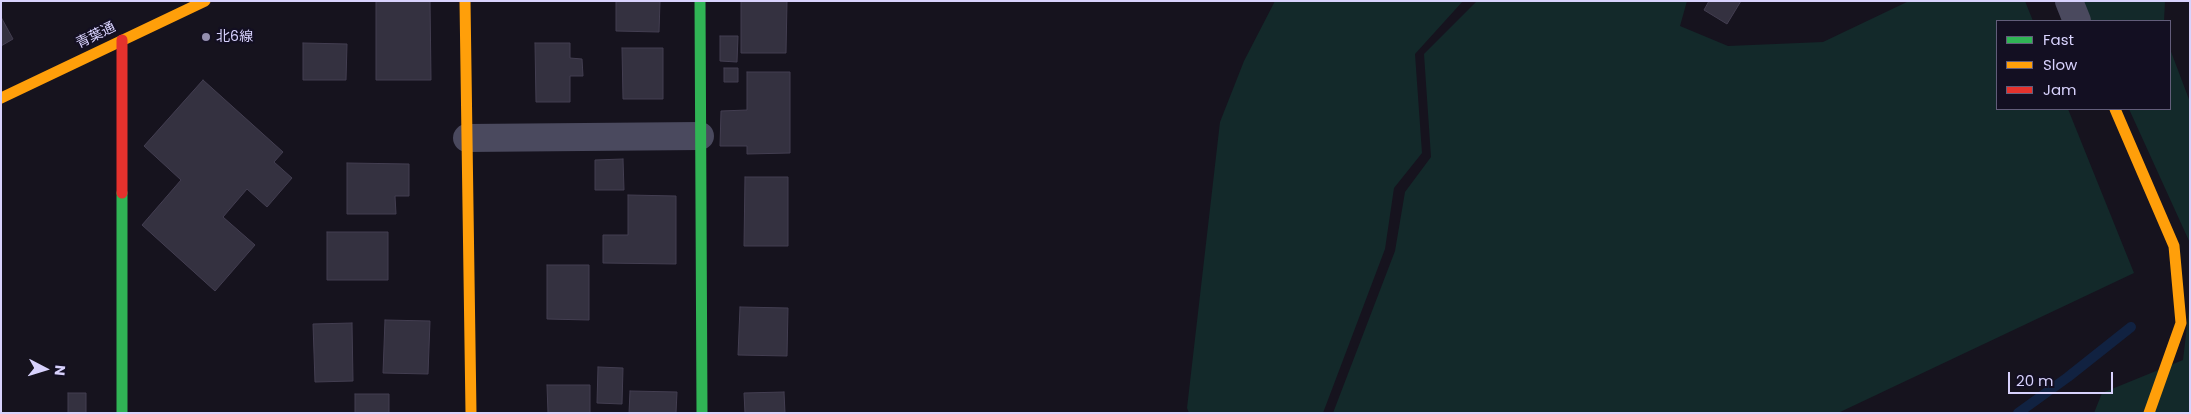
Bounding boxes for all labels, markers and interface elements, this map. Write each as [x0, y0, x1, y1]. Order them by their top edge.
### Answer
street label: 青葉通 [73, 19, 119, 53]
legend [1996, 20, 2171, 110]
place label: 北6線 [216, 29, 253, 45]
text: Fast [2043, 29, 2074, 50]
marker: 北6線 [200, 31, 212, 43]
text: Slow [2043, 54, 2077, 75]
text: Jam [2043, 79, 2077, 100]
north arrow [20, 344, 70, 394]
scale bar [2011, 362, 2116, 394]
text: N [50, 364, 70, 376]
text: 20 m [2016, 370, 2054, 391]

